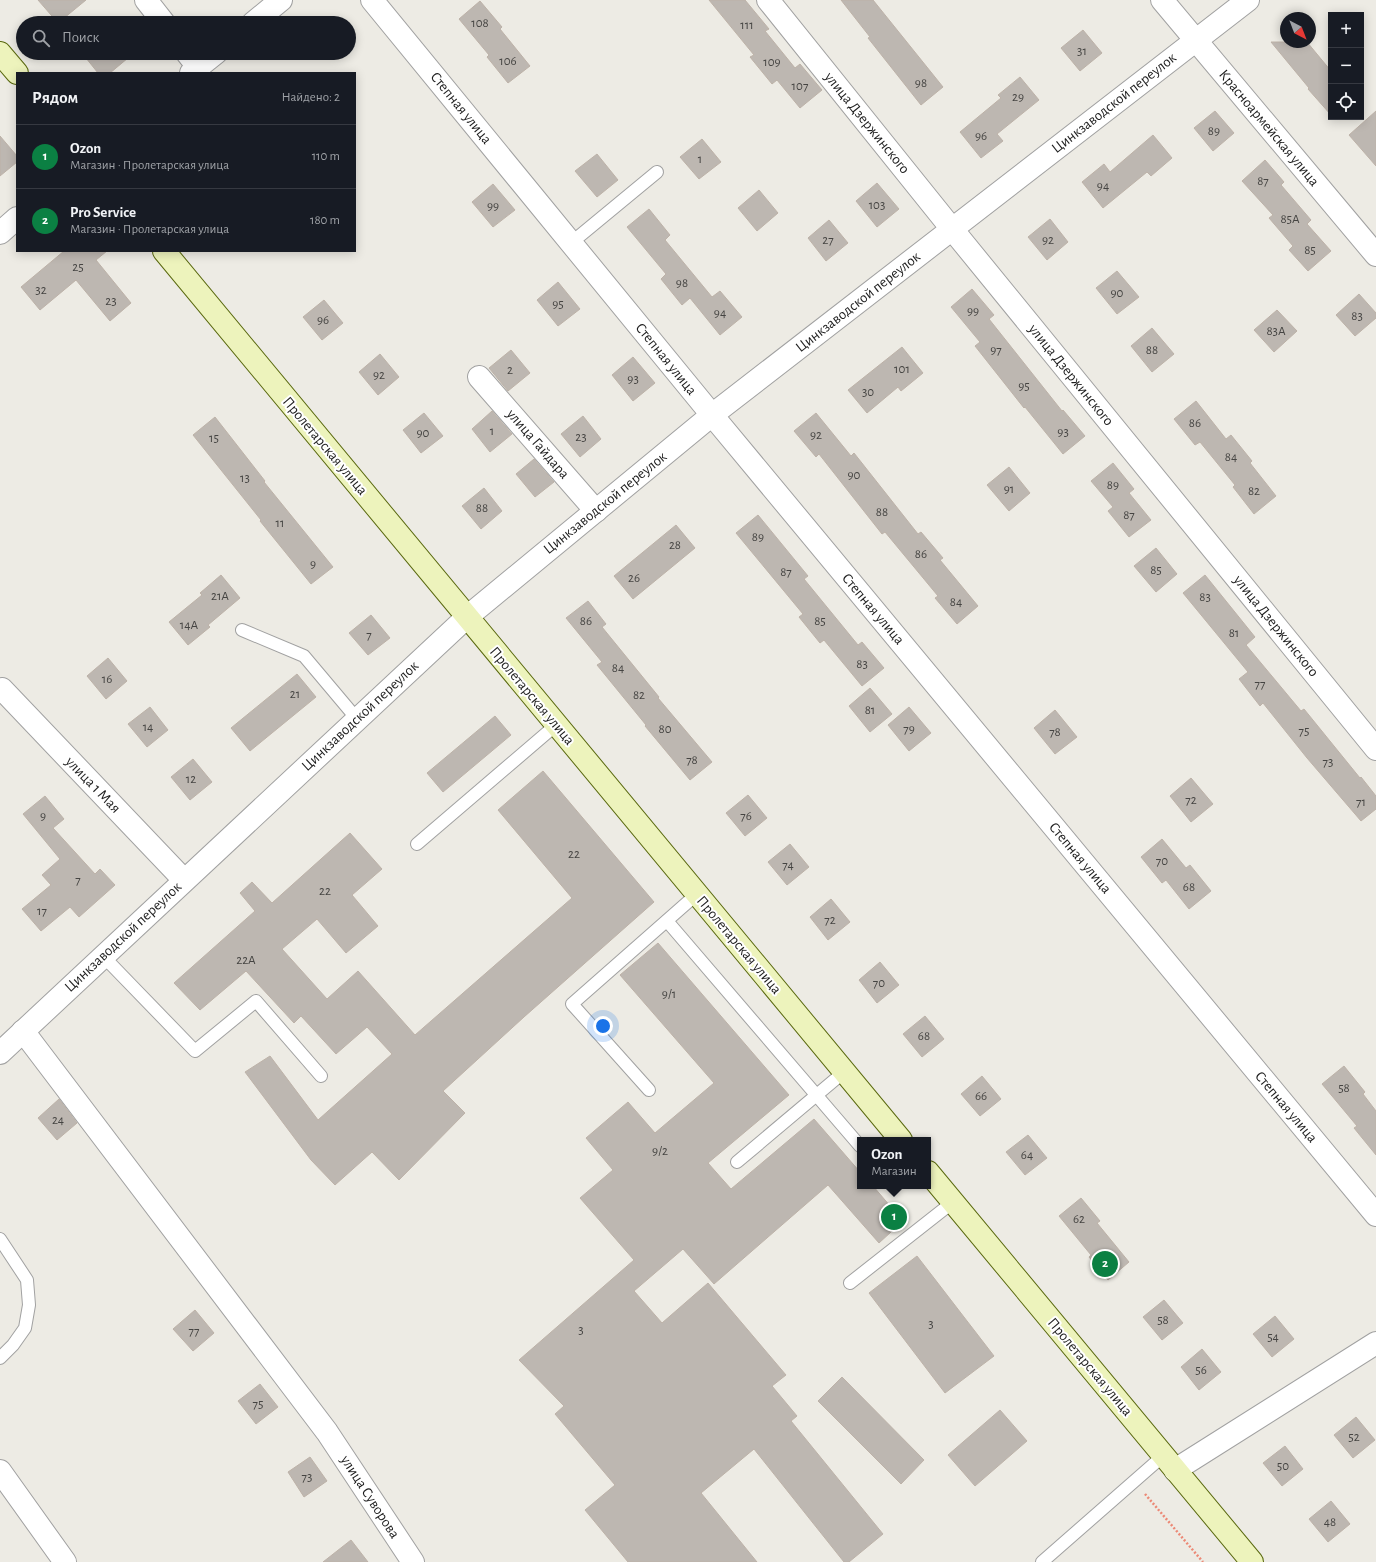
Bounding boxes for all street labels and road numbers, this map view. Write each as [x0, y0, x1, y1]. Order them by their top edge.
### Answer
street label: Цинкзаводской переулок [1049, 50, 1179, 156]
street label: Красноармейская улица [1216, 67, 1322, 189]
street label: Степная улица [428, 69, 495, 147]
street label: улица Дзержинского [821, 69, 912, 176]
street label: Цинкзаводской переулок [793, 249, 923, 355]
street label: Степная улица [633, 320, 700, 398]
street label: улица Дзержинского [1025, 321, 1116, 428]
street label: Пролетарская улица [280, 394, 370, 498]
street label: улица Гайдара [503, 406, 572, 482]
street label: Цинкзаводской переулок [541, 449, 669, 557]
street label: Степная улица [839, 571, 907, 648]
street label: улица Дзержинского [1230, 572, 1321, 679]
street label: Пролетарская улица [487, 644, 577, 748]
street label: Цинкзаводской переулок [299, 658, 421, 774]
street label: улица 1 Мая [62, 753, 123, 816]
street label: Степная улица [1046, 820, 1114, 897]
street label: Цинкзаводской переулок [62, 879, 184, 995]
street label: Пролетарская улица [694, 893, 784, 997]
street label: Степная улица [1252, 1069, 1320, 1146]
street label: Пролетарская улица [1045, 1315, 1135, 1419]
street label: улица Суворова [337, 1452, 402, 1541]

